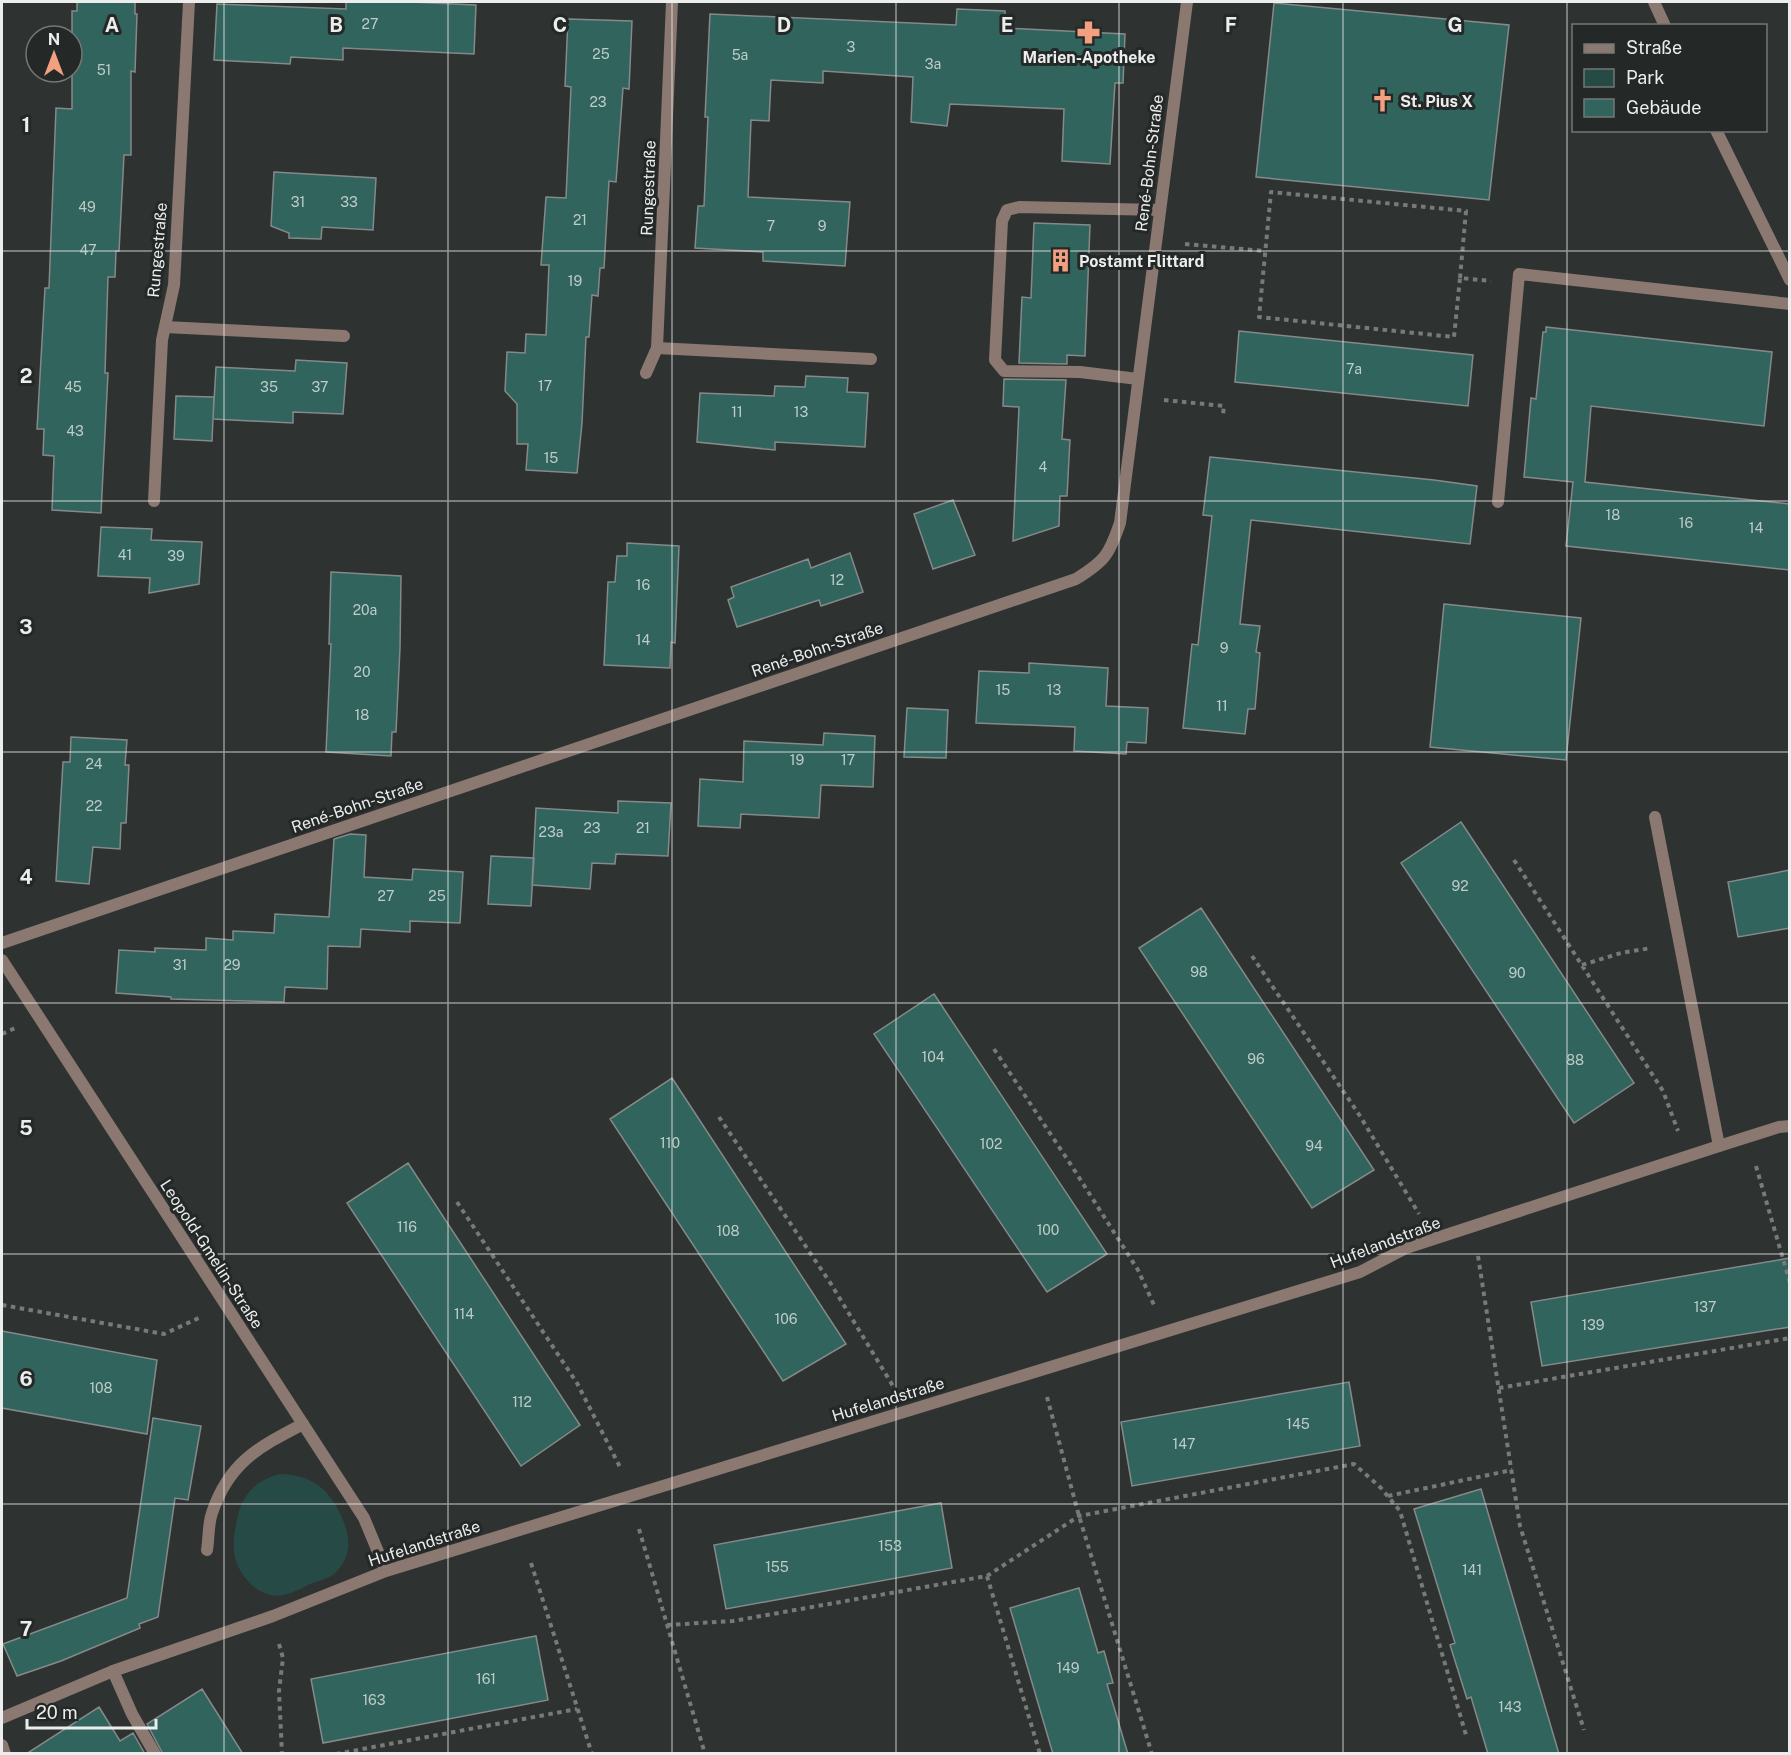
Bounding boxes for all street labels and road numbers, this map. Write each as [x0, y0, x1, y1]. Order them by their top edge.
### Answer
street label: René-Bohn-Straße [1132, 93, 1167, 233]
street label: Rungestraße [637, 140, 660, 236]
street label: Rungestraße [144, 202, 171, 298]
street label: René-Bohn-Straße [749, 618, 886, 681]
street label: René-Bohn-Straße [289, 774, 426, 837]
street label: Leopold-Gmelin-Straße [156, 1176, 267, 1332]
street label: Hufelandstraße [1327, 1213, 1443, 1272]
street label: Hufelandstraße [830, 1373, 947, 1426]
street label: Hufelandstraße [366, 1516, 483, 1571]

